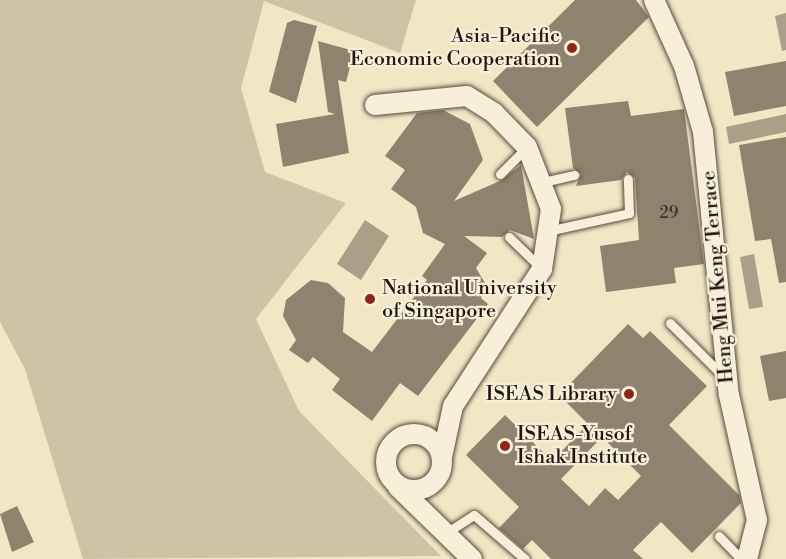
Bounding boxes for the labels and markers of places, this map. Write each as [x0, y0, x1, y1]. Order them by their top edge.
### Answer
place label: Asia-Pacific Economic Cooperation [350, 24, 560, 71]
marker: Asia-Pacific Economic Cooperation [565, 41, 579, 55]
place label: National University of Singapore [382, 276, 557, 323]
marker: National University of Singapore [363, 292, 377, 306]
place label: ISEAS Library [486, 382, 617, 406]
marker: ISEAS Library [622, 387, 636, 401]
place label: ISEAS-Yusof Ishak Institute [517, 422, 647, 469]
marker: ISEAS-Yusof Ishak Institute [498, 439, 512, 453]

